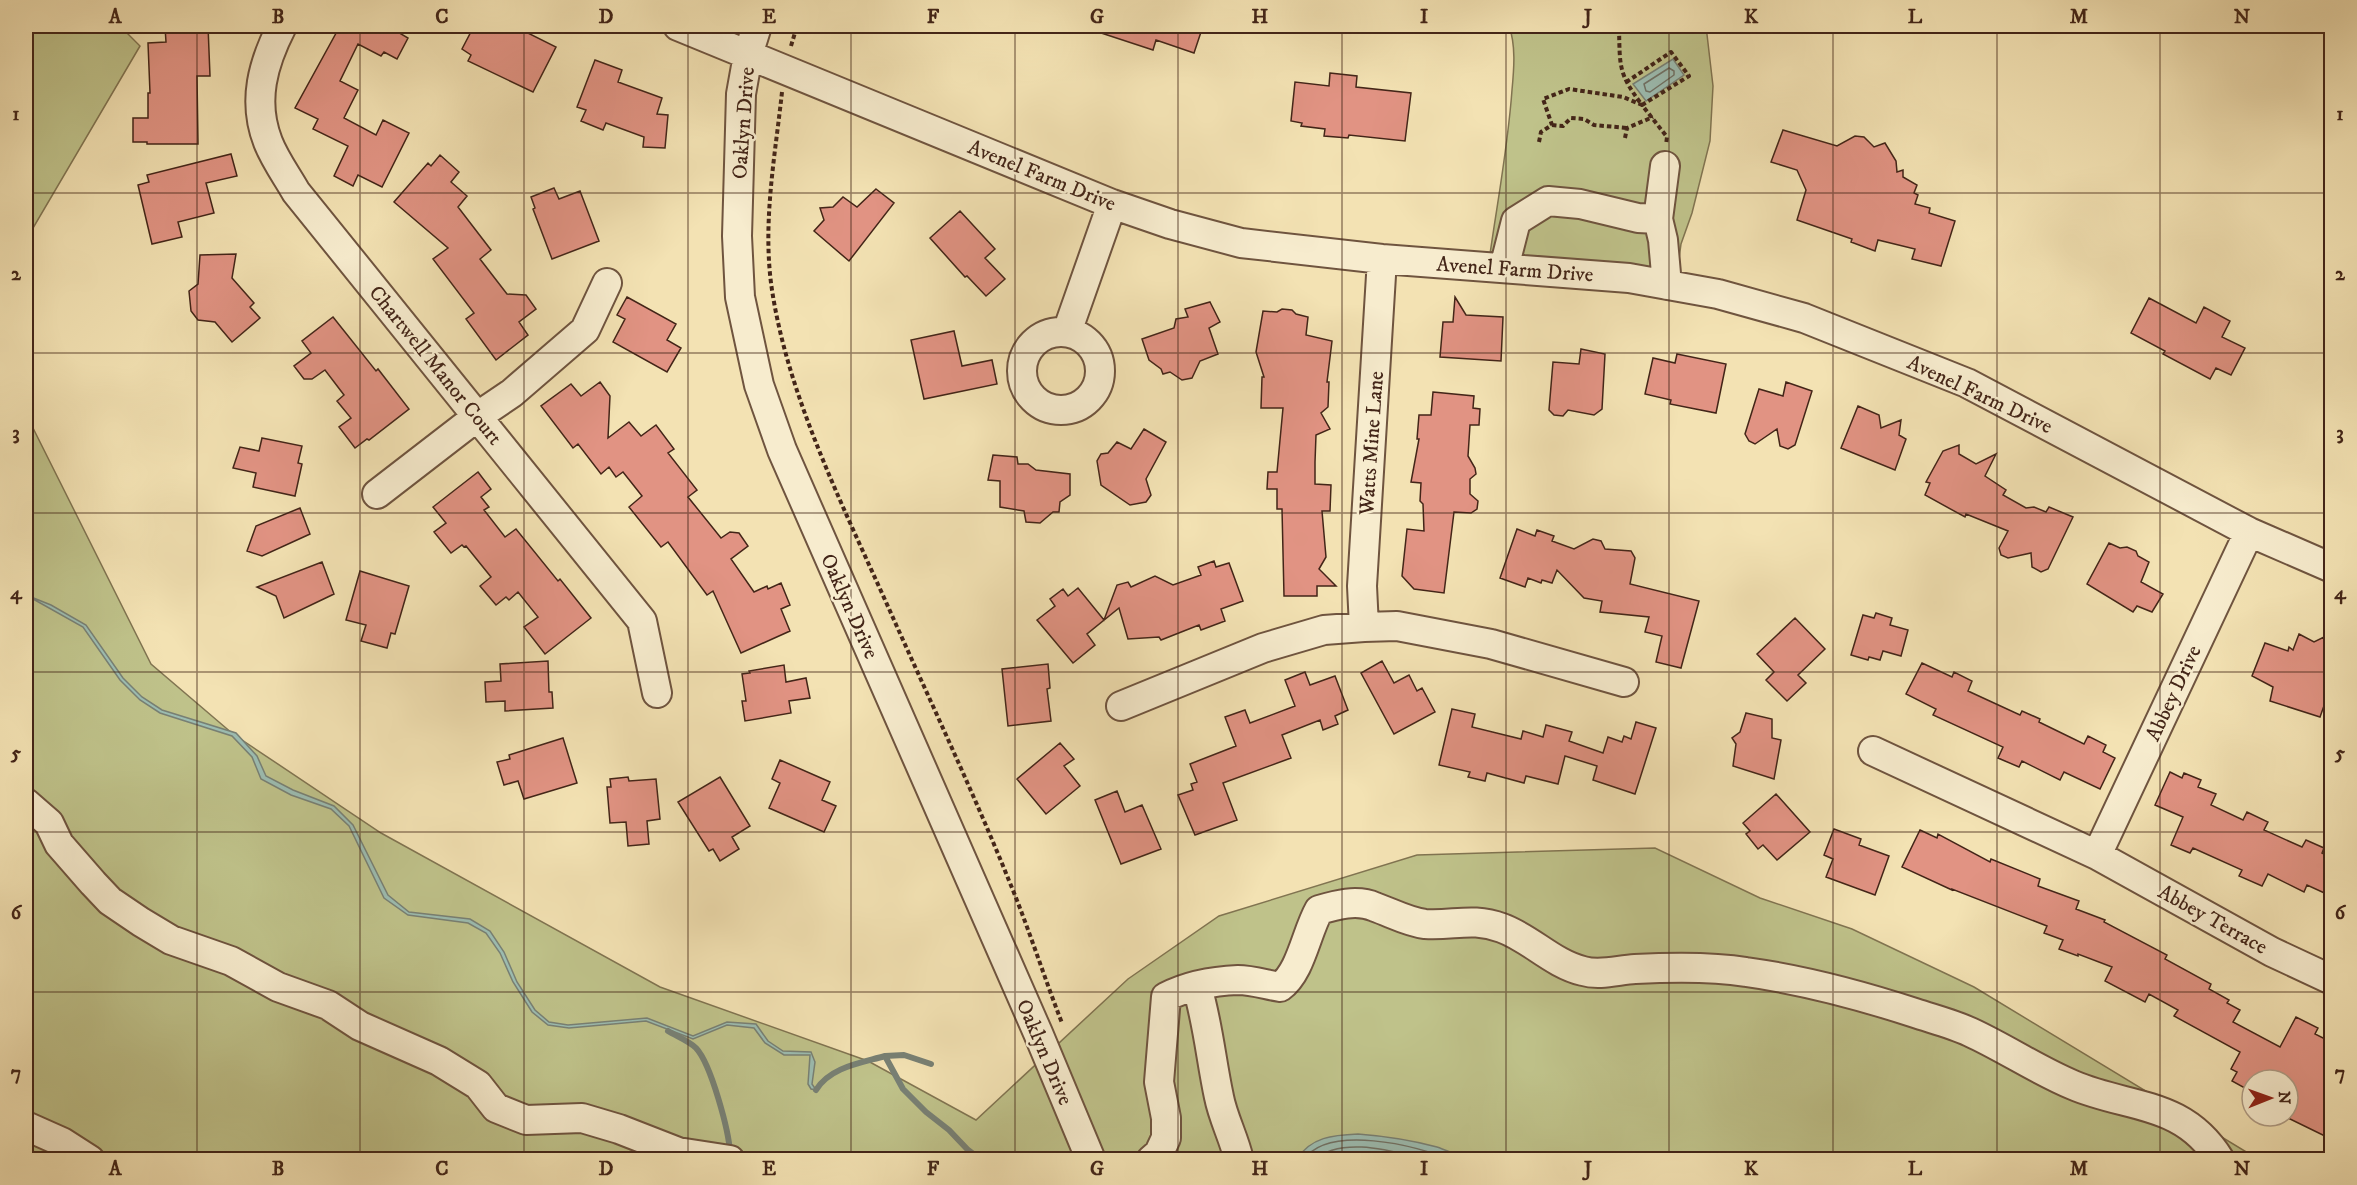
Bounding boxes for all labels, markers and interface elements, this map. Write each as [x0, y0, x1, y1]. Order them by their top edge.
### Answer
text: A [108, 5, 123, 30]
text: B [272, 5, 284, 30]
text: C [435, 5, 449, 30]
text: D [599, 5, 614, 30]
text: E [762, 5, 776, 30]
text: F [927, 5, 940, 30]
text: G [1090, 5, 1104, 30]
text: H [1252, 5, 1269, 30]
text: I [1420, 5, 1428, 30]
text: J [1582, 5, 1592, 30]
text: K [1744, 5, 1759, 30]
text: L [1908, 5, 1923, 30]
text: M [2070, 5, 2088, 30]
text: N [2234, 5, 2251, 30]
street label: Oaklyn Drive [727, 66, 761, 180]
text: 1 [12, 102, 20, 127]
text: 1 [2336, 102, 2344, 127]
street label: Avenel Farm Drive [964, 134, 1120, 218]
street label: Avenel Farm Drive [1436, 252, 1595, 288]
text: 2 [11, 262, 22, 287]
text: 2 [2335, 262, 2346, 287]
street label: Chartwell Manor Court [363, 281, 508, 451]
street label: Avenel Farm Drive [1903, 350, 2057, 440]
street label: Watts Mine Lane [1354, 370, 1390, 517]
text: 3 [12, 421, 20, 446]
text: 3 [2336, 421, 2344, 446]
street label: Oaklyn Drive [814, 550, 884, 663]
text: 4 [10, 581, 23, 606]
text: 4 [2334, 581, 2347, 606]
street label: Abbey Drive [2140, 641, 2208, 746]
text: 5 [10, 741, 21, 766]
text: 5 [2334, 741, 2345, 766]
street label: Abbey Terrace [2153, 879, 2272, 961]
text: 6 [11, 901, 23, 926]
text: 6 [2335, 901, 2347, 926]
street label: Oaklyn Drive [1010, 996, 1078, 1110]
text: 7 [11, 1061, 21, 1086]
text: 7 [2335, 1061, 2345, 1086]
north arrow [2240, 1068, 2300, 1128]
text: N [2274, 1091, 2294, 1104]
text: A [108, 1157, 123, 1182]
text: B [272, 1157, 284, 1182]
text: C [435, 1157, 449, 1182]
text: D [599, 1157, 614, 1182]
text: E [762, 1157, 776, 1182]
text: F [927, 1157, 940, 1182]
text: G [1090, 1157, 1104, 1182]
text: H [1252, 1157, 1269, 1182]
text: I [1420, 1157, 1428, 1182]
text: J [1582, 1157, 1592, 1182]
text: K [1744, 1157, 1759, 1182]
text: L [1908, 1157, 1923, 1182]
text: M [2070, 1157, 2088, 1182]
text: N [2234, 1157, 2251, 1182]

